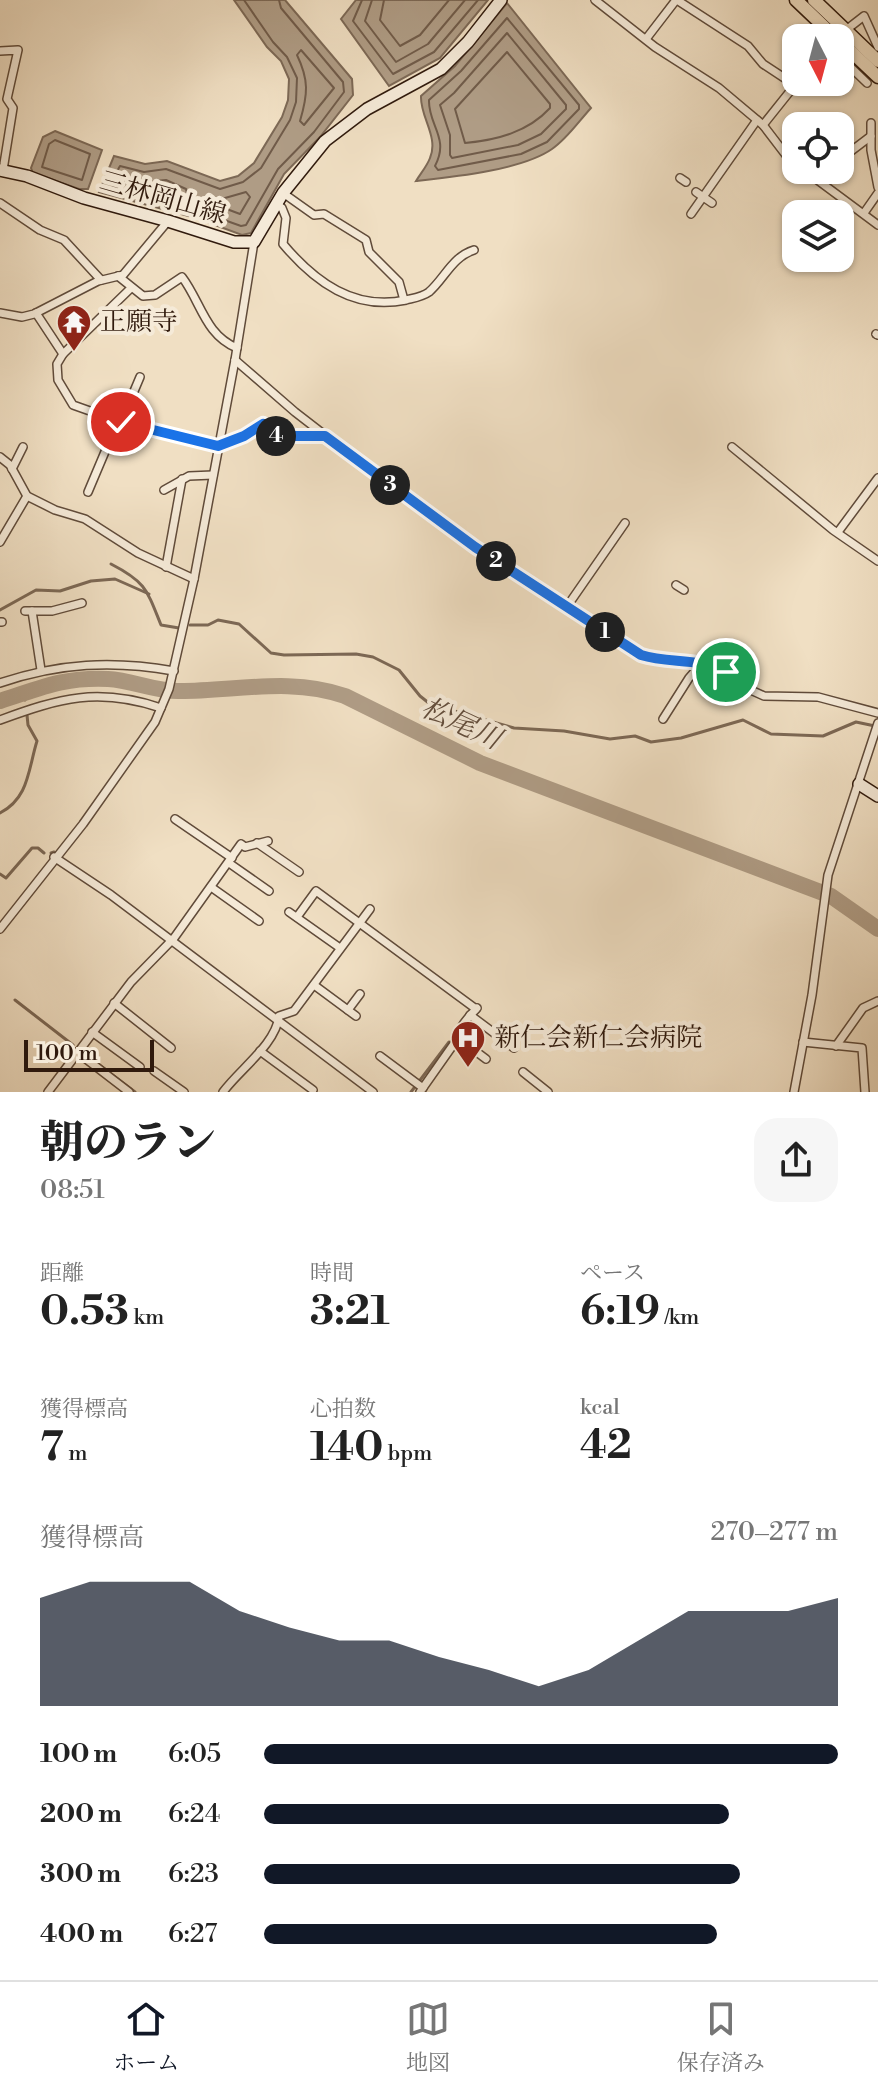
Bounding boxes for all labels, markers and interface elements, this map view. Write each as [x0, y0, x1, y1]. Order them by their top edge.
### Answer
north arrow [782, 24, 854, 96]
map controls [782, 24, 854, 272]
button: locate [782, 112, 854, 184]
street label: 三林岡山線 [96, 165, 230, 231]
button: layers [782, 200, 854, 272]
temple icon: 正願寺 [55, 303, 93, 353]
place label: 正願寺 [100, 306, 178, 338]
pin [87, 388, 155, 456]
icon: check [99, 400, 143, 444]
pin: 4 [256, 416, 296, 456]
text: 4 [269, 422, 283, 449]
pin: 3 [370, 465, 410, 505]
text: 3 [383, 471, 397, 498]
pin: 2 [476, 541, 516, 581]
text: 2 [489, 547, 503, 574]
pin: 1 [585, 612, 625, 652]
text: 1 [600, 618, 610, 645]
pin [692, 638, 760, 706]
icon: arrive [704, 650, 748, 694]
water label: 松尾川 [416, 690, 509, 759]
hospital icon: 新仁会新仁会病院 [449, 1019, 487, 1069]
place label: 新仁会新仁会病院 [494, 1022, 702, 1054]
scale bar [24, 1036, 154, 1072]
text: 100 m [36, 1040, 98, 1067]
text: 朝のラン [40, 1116, 216, 1171]
button: share [754, 1118, 838, 1202]
text: 08:51 [40, 1174, 105, 1206]
text: 距離 [40, 1260, 84, 1287]
text: 時間 [310, 1260, 354, 1287]
text: ペース [580, 1260, 645, 1287]
text: 0.53 [40, 1287, 129, 1337]
text: 3:21 [310, 1287, 390, 1337]
text: 6:19 [580, 1287, 660, 1337]
text: km [129, 1304, 164, 1331]
text: /km [660, 1304, 699, 1331]
text: kcal [580, 1394, 620, 1421]
text: 獲得標高 [40, 1396, 128, 1423]
text: 心拍数 [310, 1396, 376, 1423]
text: 42 [580, 1421, 632, 1471]
text: 7 [40, 1423, 64, 1473]
text: 140 [310, 1423, 383, 1473]
text: m [64, 1440, 87, 1467]
text: bpm [383, 1440, 432, 1467]
text: 270–277 m [711, 1516, 838, 1548]
text: 獲得標高 [40, 1522, 144, 1554]
text: 100 m [40, 1738, 117, 1770]
text: 6:05 [168, 1738, 221, 1770]
text: 200 m [40, 1798, 122, 1830]
text: 6:24 [168, 1798, 220, 1830]
text: 300 m [40, 1858, 121, 1890]
text: 6:23 [168, 1858, 219, 1890]
text: 400 m [40, 1918, 123, 1950]
text: 6:27 [168, 1918, 217, 1950]
tab: ホーム [113, 1997, 179, 2077]
tab: 地図 [406, 1997, 450, 2077]
tab: 保存済み [677, 1997, 765, 2077]

